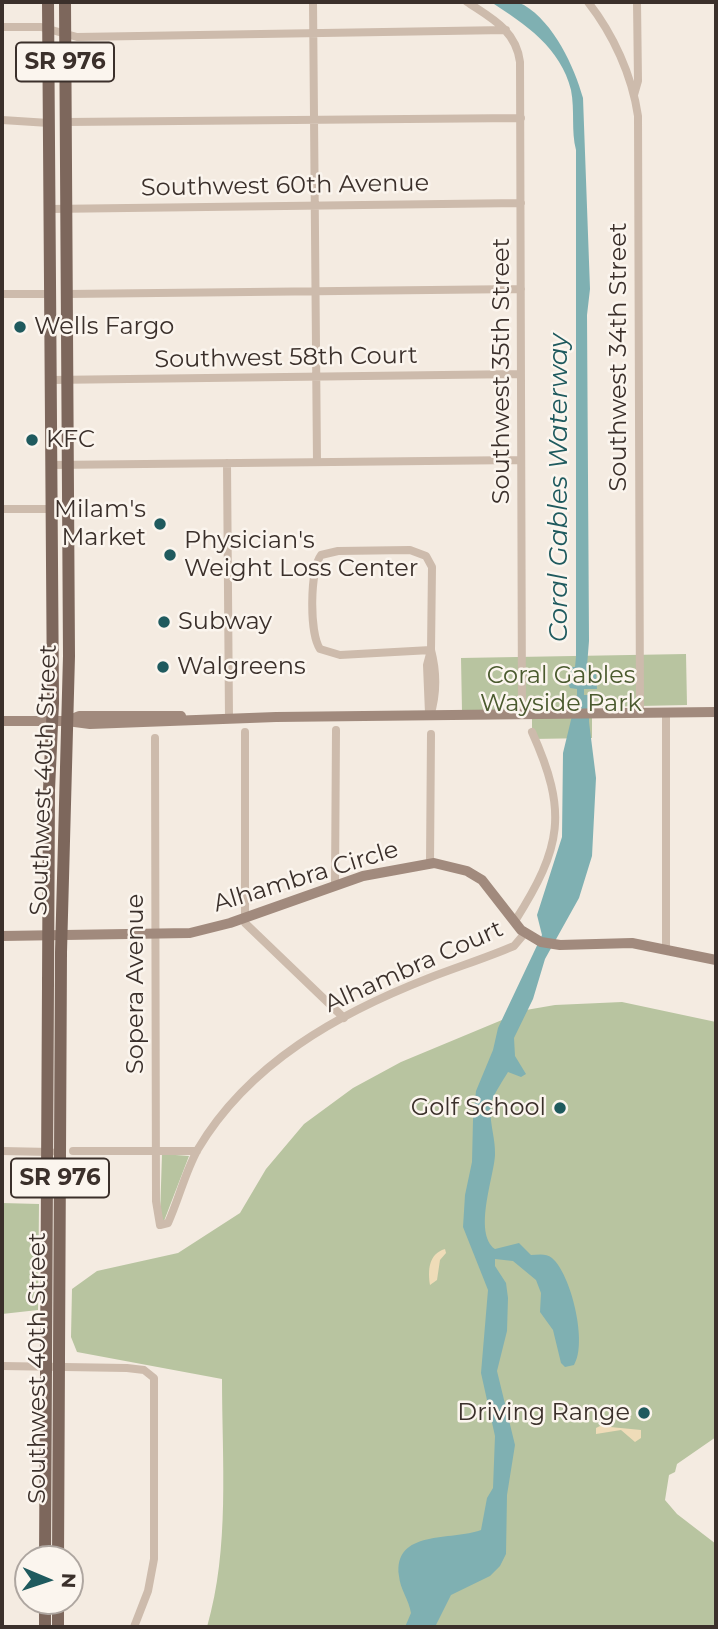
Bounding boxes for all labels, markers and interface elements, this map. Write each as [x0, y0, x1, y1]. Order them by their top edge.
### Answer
road number: SR 976 [16, 43, 114, 82]
street label: Southwest 60th Avenue [141, 169, 429, 203]
street label: Southwest 34th Street [605, 223, 633, 491]
street label: Southwest 35th Street [488, 238, 516, 504]
place label: Wells Fargo [34, 313, 174, 341]
marker: Wells Fargo [12, 319, 28, 335]
water label: Coral Gables Waterway [543, 334, 575, 642]
street label: Southwest 58th Court [154, 341, 418, 375]
place label: KFC [46, 426, 95, 454]
marker: KFC [24, 432, 40, 448]
place label: Milam's Market [54, 496, 146, 552]
marker: Milam's Market [152, 516, 168, 532]
place label: Physician's Weight Loss Center [184, 527, 418, 583]
marker: Physician's Weight Loss Center [162, 547, 178, 563]
place label: Subway [178, 608, 272, 636]
marker: Subway [156, 614, 172, 630]
street label: Southwest 40th Street [25, 644, 63, 916]
place label: Walgreens [177, 653, 306, 681]
marker: Walgreens [155, 659, 171, 675]
park label: Coral Gables Wayside Park [480, 662, 642, 718]
street label: Alhambra Circle [210, 835, 402, 919]
street label: Sopera Avenue [122, 894, 150, 1074]
street label: Alhambra Court [320, 915, 508, 1019]
place label: Golf School [411, 1094, 546, 1122]
marker: Golf School [552, 1100, 568, 1116]
road number: SR 976 [11, 1158, 109, 1198]
street label: Southwest 40th Street [24, 1232, 52, 1504]
place label: Driving Range [457, 1399, 630, 1427]
marker: Driving Range [636, 1405, 652, 1421]
north arrow [14, 1545, 84, 1615]
text: N [57, 1573, 80, 1589]

